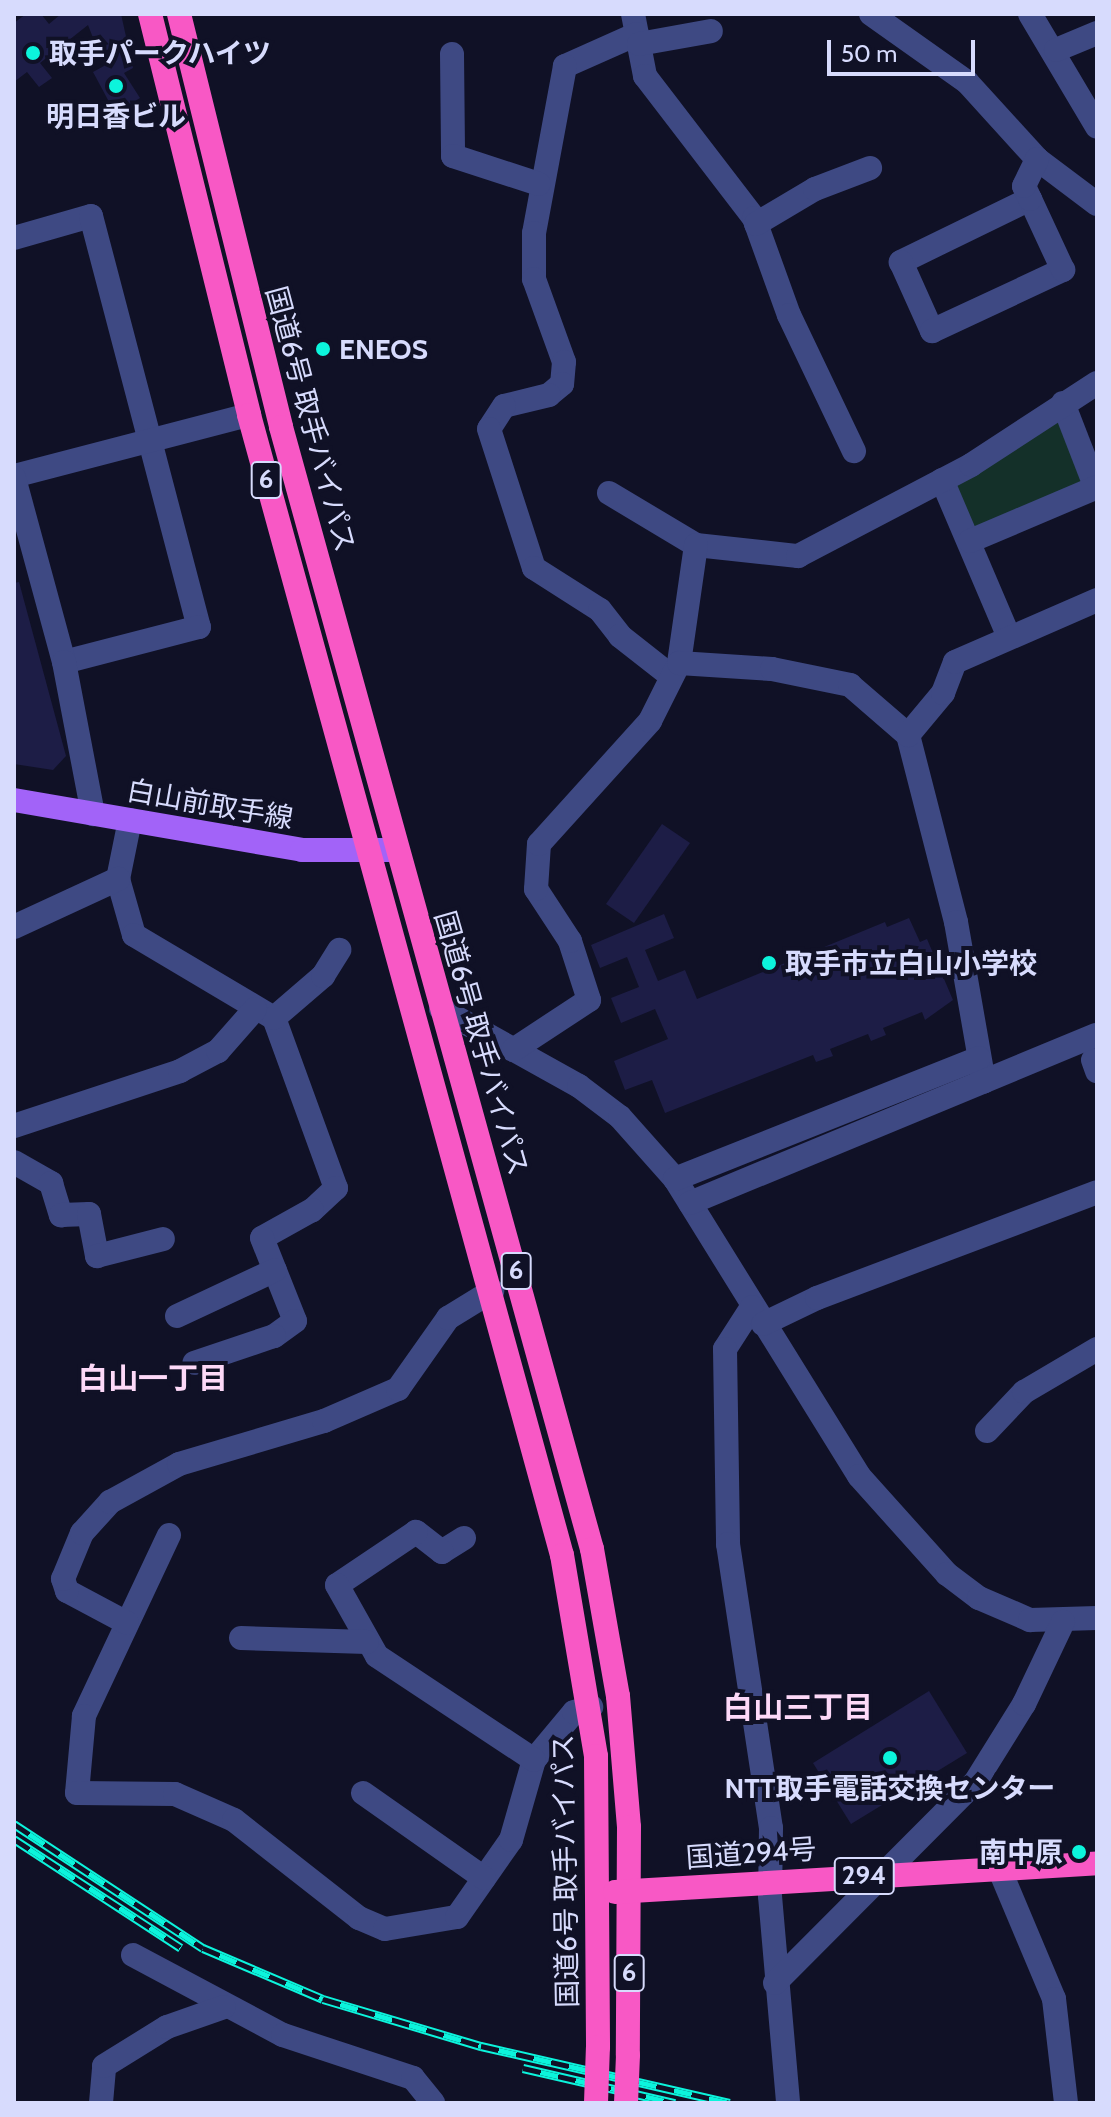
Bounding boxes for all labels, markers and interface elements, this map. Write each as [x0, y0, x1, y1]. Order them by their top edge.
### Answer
scale bar [831, 24, 979, 74]
place label: 取手パークハイツ [49, 36, 273, 70]
text: 50 m [841, 39, 897, 68]
marker: 取手パークハイツ [24, 44, 42, 62]
marker: 明日香ビル [107, 77, 125, 95]
place label: 明日香ビル [46, 99, 186, 133]
street label: 国道6号 取手バイパス [259, 282, 363, 556]
place label: ENEOS [339, 332, 428, 366]
marker: ENEOS [314, 340, 332, 358]
road number: 6 [250, 458, 282, 502]
street label: 白山前取手線 [124, 773, 296, 835]
street label: 国道6号 取手バイパス [428, 907, 536, 1179]
place label: 取手市立白山小学校 [785, 946, 1037, 980]
marker: 取手市立白山小学校 [760, 954, 778, 972]
road number: 6 [500, 1249, 532, 1293]
district label: 白山一丁目 [78, 1361, 228, 1397]
district label: 白山三丁目 [723, 1690, 873, 1726]
street label: 国道6号 取手バイパス [546, 1734, 584, 2008]
marker: NTT取手電話交換センター [881, 1749, 899, 1767]
place label: NTT取手電話交換センター [725, 1771, 1055, 1805]
street label: 国道294号 [685, 1832, 817, 1874]
place label: 南中原 [979, 1835, 1063, 1869]
marker: 南中原 [1070, 1843, 1088, 1861]
road number: 294 [832, 1854, 896, 1898]
road number: 6 [613, 1951, 645, 1995]

